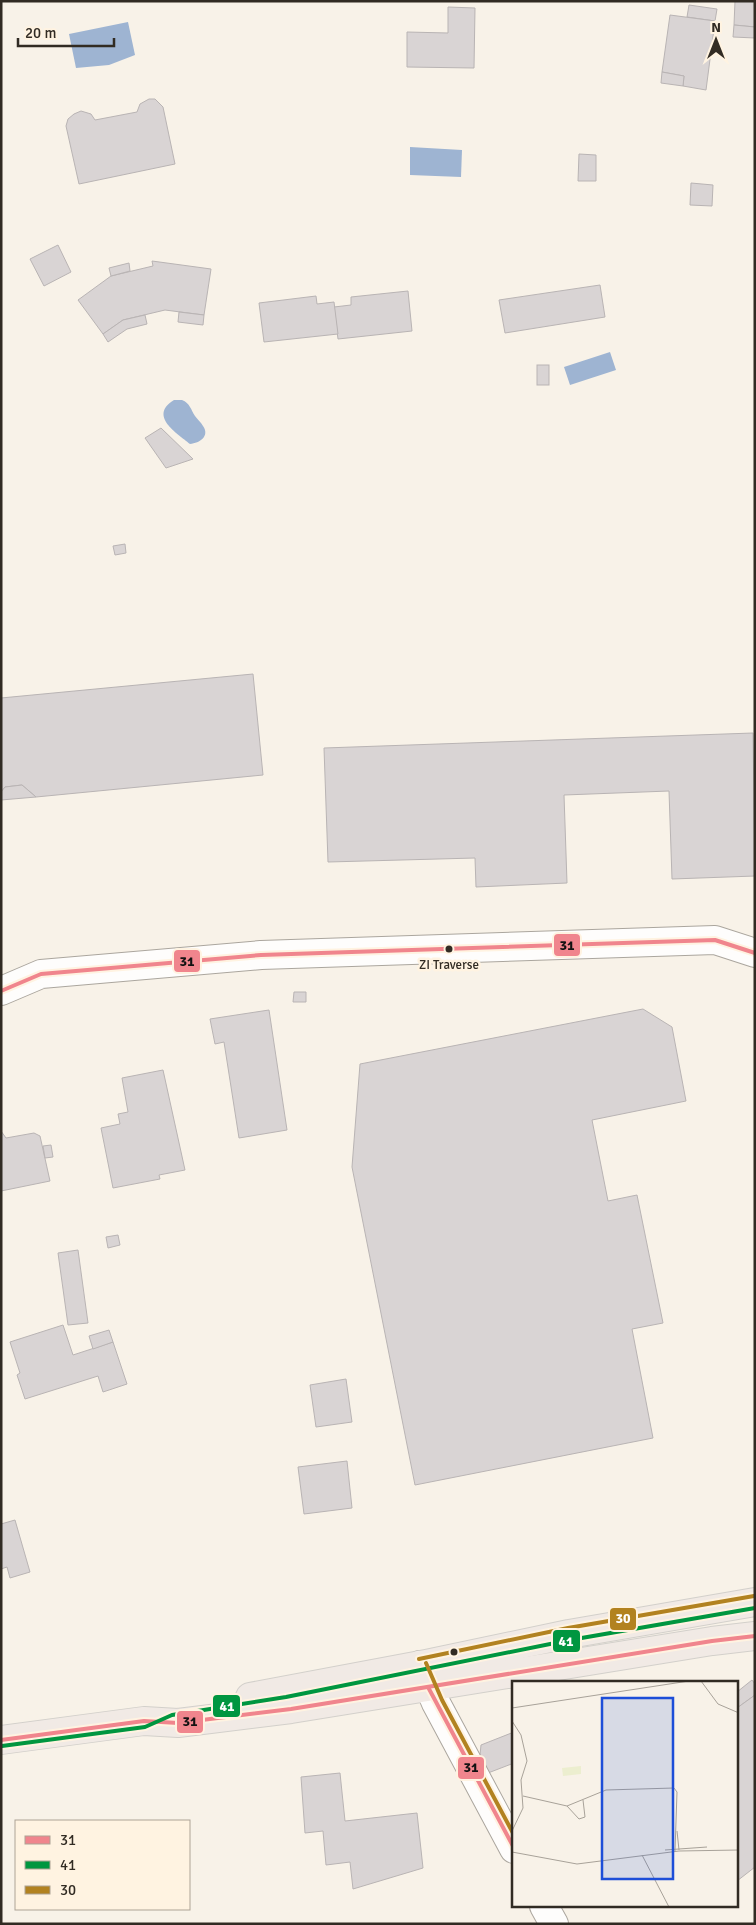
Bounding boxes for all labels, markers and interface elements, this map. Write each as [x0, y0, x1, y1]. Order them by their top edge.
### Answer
scale bar [18, 15, 114, 47]
north arrow [691, 15, 741, 65]
text: N [711, 19, 721, 36]
text: 20 m [25, 24, 56, 42]
line badge: 31 [553, 933, 581, 957]
text: 31 [559, 937, 575, 954]
marker: ZI Traverse [444, 944, 454, 954]
line badge: 31 [173, 949, 201, 973]
text: 31 [179, 953, 195, 970]
place label: ZI Traverse [419, 957, 479, 973]
line badge: 30 [609, 1607, 637, 1631]
text: 30 [615, 1610, 631, 1627]
line badge: 41 [552, 1629, 581, 1653]
text: 41 [558, 1633, 574, 1650]
unlabelled marker [449, 1647, 459, 1657]
inset map [512, 1681, 738, 1908]
line badge: 41 [212, 1694, 241, 1718]
text: 41 [219, 1698, 235, 1715]
line badge: 31 [176, 1710, 204, 1734]
text: 31 [182, 1713, 198, 1730]
line badge: 31 [457, 1756, 485, 1780]
text: 31 [463, 1759, 479, 1776]
legend [15, 1820, 190, 1910]
text: 31 [60, 1831, 76, 1849]
text: 41 [60, 1856, 76, 1874]
text: 30 [60, 1881, 76, 1899]

